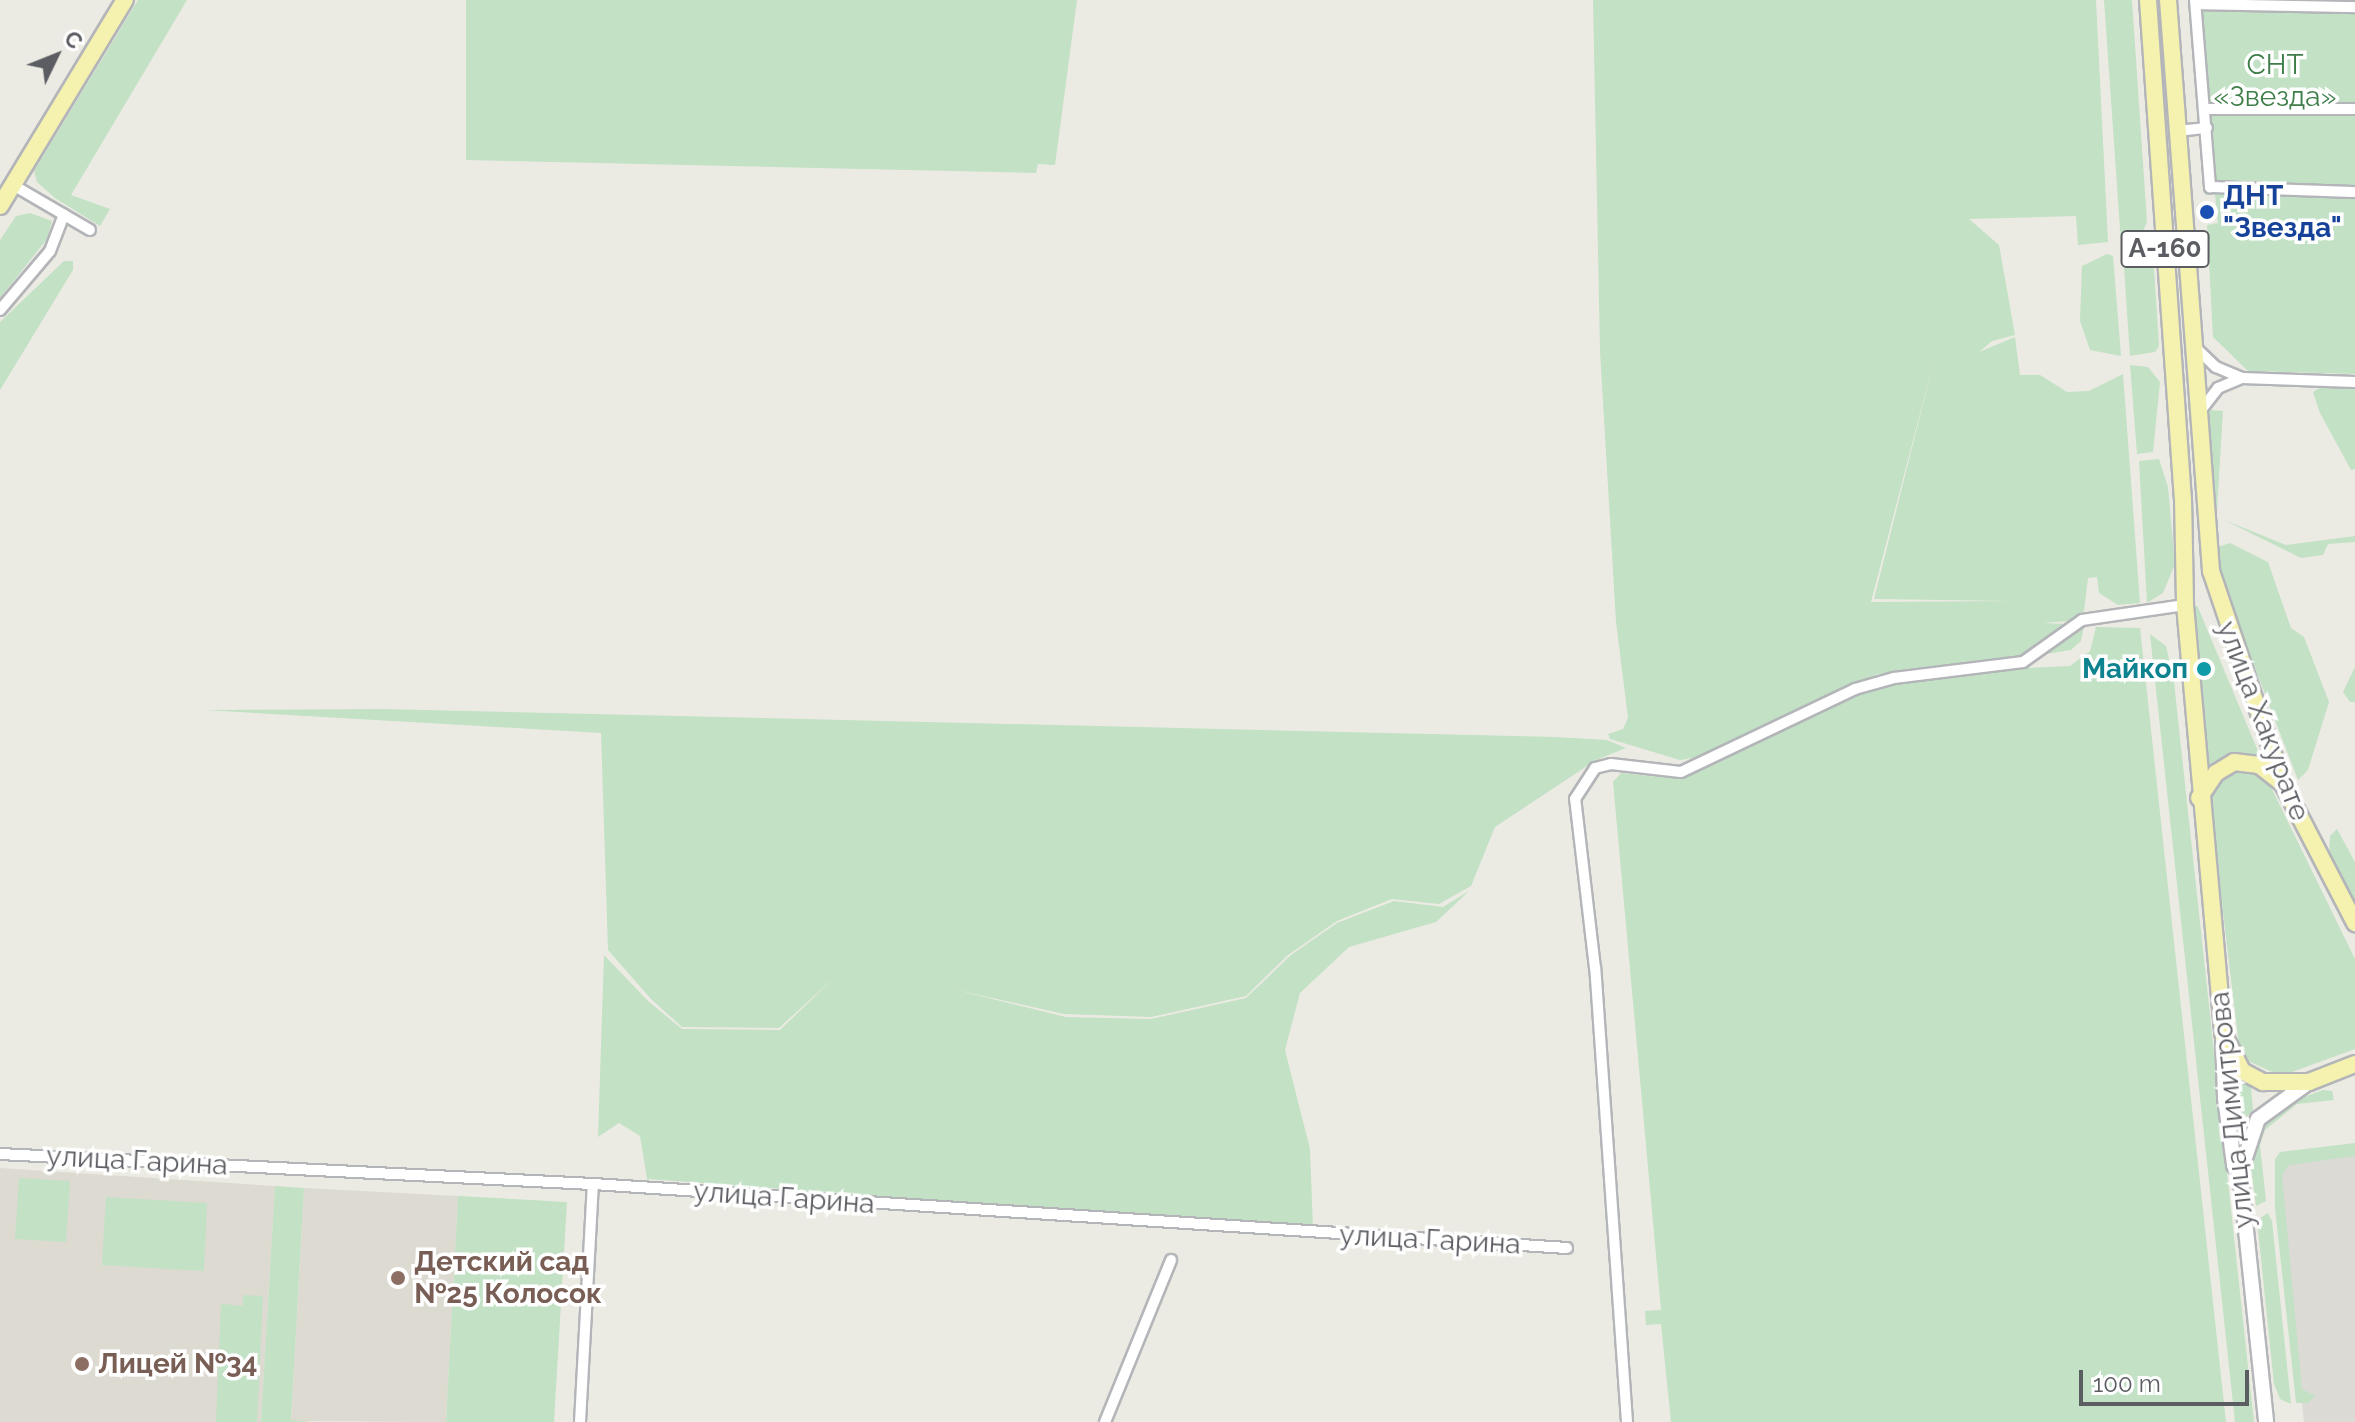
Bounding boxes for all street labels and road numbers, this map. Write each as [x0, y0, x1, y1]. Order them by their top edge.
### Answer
road number: А-160 [2119, 227, 2211, 271]
street label: улица Хакурате [2210, 616, 2316, 826]
street label: улица Димитрова [2203, 990, 2261, 1230]
street label: улица Гарина [45, 1139, 229, 1183]
street label: улица Гарина [692, 1175, 876, 1221]
street label: улица Гарина [1338, 1218, 1522, 1262]

